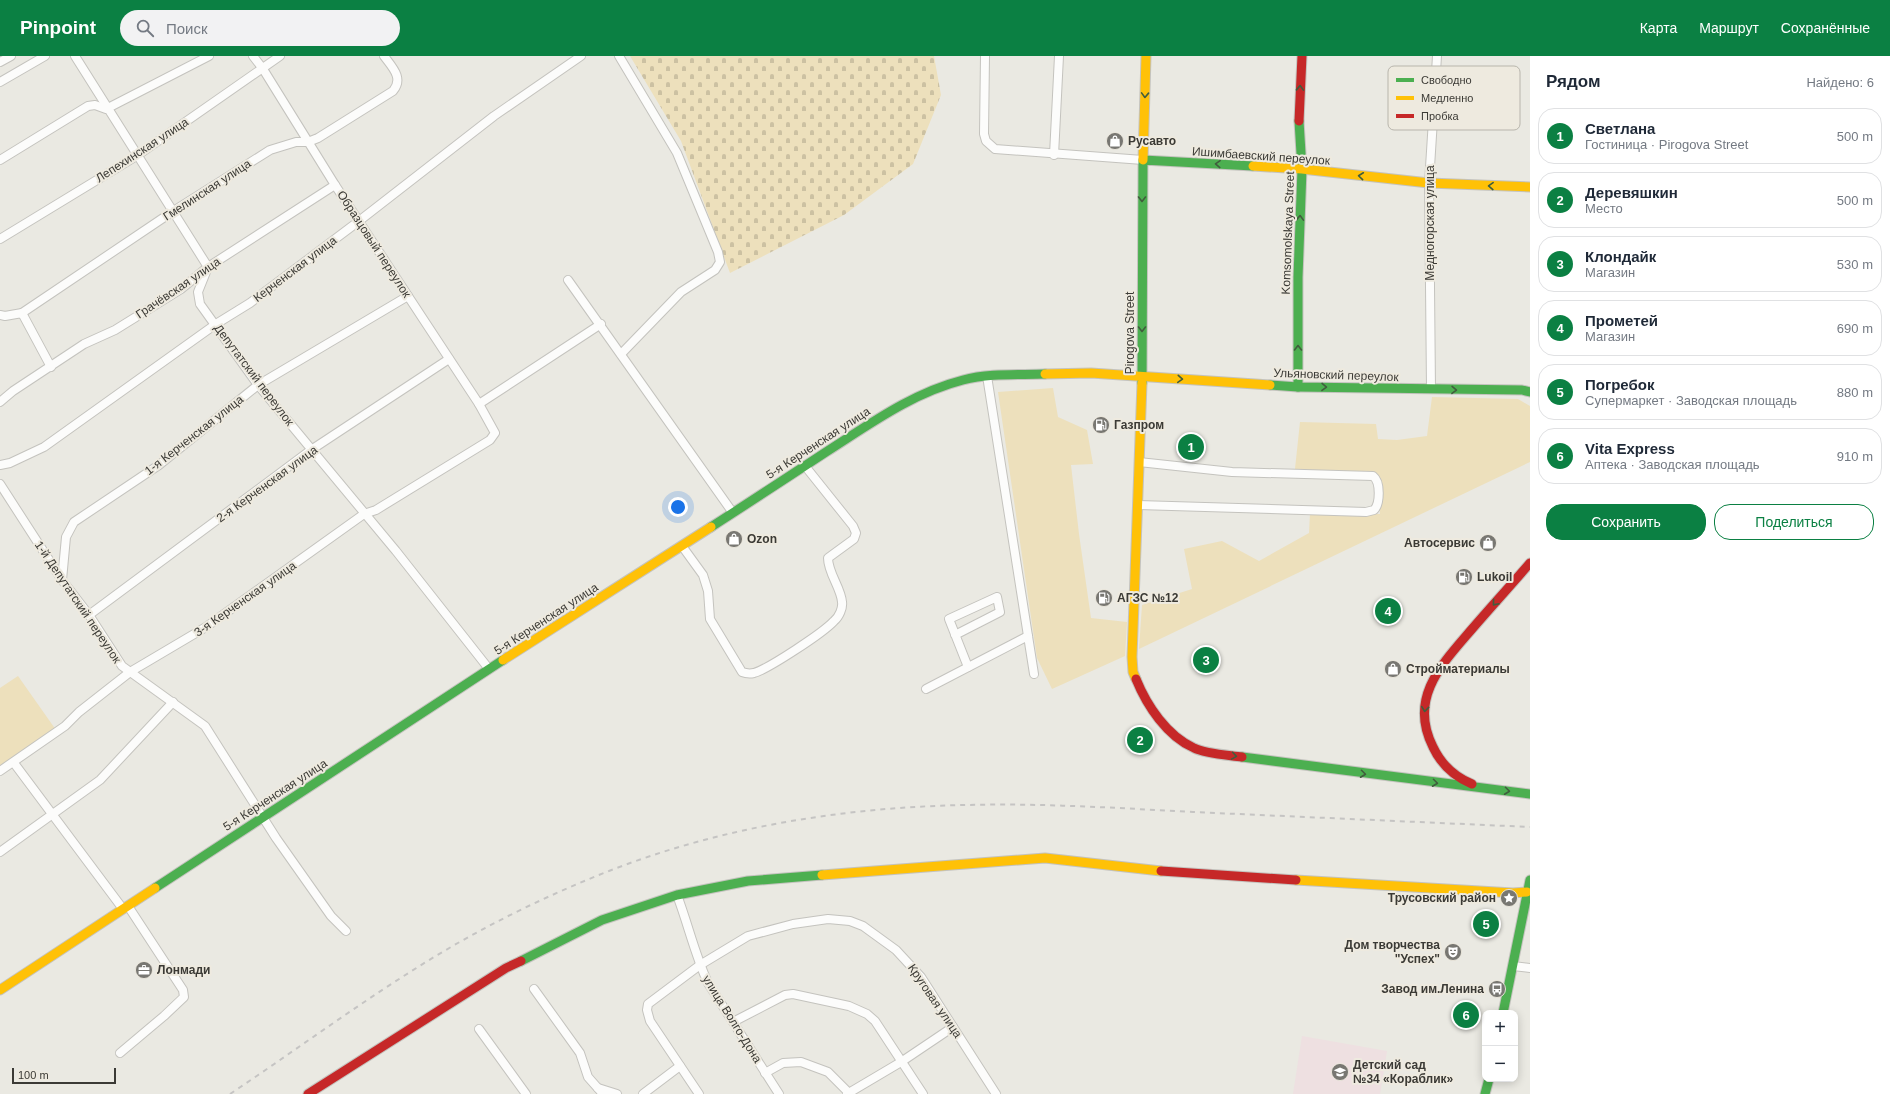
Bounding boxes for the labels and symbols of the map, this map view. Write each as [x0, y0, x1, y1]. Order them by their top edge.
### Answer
legend [1388, 66, 1520, 130]
text: Свободно [1421, 74, 1472, 86]
one-way arrow [1295, 85, 1304, 91]
one-way arrow [1140, 92, 1149, 98]
text: Медленно [1421, 92, 1473, 104]
text: Пробка [1421, 110, 1459, 122]
street label: Лепехинская улица [93, 115, 191, 185]
shop icon: Русавто [1105, 131, 1125, 151]
place label: Русавто [1128, 134, 1176, 148]
street label: Ишимбаевский переулок [1191, 144, 1331, 168]
street label: Гмелинская улица [161, 156, 254, 224]
one-way arrow [1215, 160, 1221, 169]
street label: Медногорская улица [1423, 165, 1437, 281]
street label: Komsomolskaya Street [1279, 170, 1297, 295]
one-way arrow [1358, 171, 1365, 180]
one-way arrow [1488, 181, 1494, 190]
street label: Образцовый переулок [334, 188, 414, 301]
one-way arrow [1138, 196, 1146, 202]
one-way arrow [1296, 215, 1304, 221]
street label: Керченская улица [251, 233, 340, 305]
street label: Грачёвская улица [133, 254, 223, 322]
street label: Pirogova Street [1123, 291, 1137, 374]
street label: Депутатский переулок [211, 321, 297, 429]
one-way arrow [1138, 326, 1146, 332]
one-way arrow [1294, 345, 1302, 351]
street label: Ульяновский переулок [1273, 366, 1400, 384]
one-way arrow [1177, 375, 1183, 383]
one-way arrow [1321, 383, 1327, 392]
one-way arrow [1451, 386, 1457, 394]
street label: 1-я Керченская улица [142, 392, 246, 478]
street label: 5-я Керченская улица [763, 404, 873, 482]
fuel station icon: Газпром [1091, 415, 1111, 435]
place label: Газпром [1114, 418, 1164, 432]
pin: 1 [1178, 432, 1204, 462]
street label: 2-я Керченская улица [214, 443, 320, 525]
your location [668, 497, 688, 517]
shop icon: Ozon [724, 529, 744, 549]
place label: Ozon [747, 532, 777, 546]
shop icon: Автосервис [1478, 533, 1498, 553]
place label: Автосервис [1404, 536, 1475, 550]
street label: 1-й Депутатский переулок [32, 538, 125, 666]
street label: 3-я Керченская улица [191, 558, 299, 639]
fuel station icon: Lukoil [1454, 567, 1474, 587]
place label: Lukoil [1477, 570, 1512, 584]
street label: 5-я Керченская улица [491, 580, 601, 658]
fuel station icon: АГЗС №12 [1094, 588, 1114, 608]
place label: АГЗС №12 [1117, 591, 1179, 605]
pin: 4 [1375, 596, 1401, 626]
one-way arrow [1493, 598, 1500, 605]
pin: 3 [1193, 645, 1219, 675]
shop icon: Стройматериалы [1383, 659, 1403, 679]
place label: Стройматериалы [1406, 662, 1510, 676]
one-way arrow [1421, 706, 1430, 712]
pin: 2 [1127, 725, 1153, 755]
one-way arrow [1231, 752, 1237, 760]
street label: 5-я Керченская улица [220, 756, 330, 834]
one-way arrow [1359, 769, 1366, 778]
one-way arrow [1432, 778, 1438, 787]
one-way arrow [1504, 786, 1510, 795]
place icon: Трусовский район [1499, 888, 1519, 908]
place label: Трусовский район [1388, 891, 1496, 905]
pin: 5 [1473, 909, 1499, 939]
place label: Дом творчества "Успех" [1345, 938, 1440, 966]
theatre icon: Дом творчества "Успех" [1443, 942, 1463, 962]
office icon: Лонмади [134, 960, 154, 980]
street label: Круговая улица [905, 961, 965, 1041]
place label: Лонмади [157, 963, 210, 977]
street label: улица Волго-Дона [699, 973, 765, 1066]
bus stop icon: Завод им.Ленина [1487, 979, 1507, 999]
place label: Завод им.Ленина [1381, 982, 1484, 996]
pin: 6 [1453, 1000, 1479, 1030]
place label: Детский сад №34 «Кораблик» [1353, 1058, 1454, 1086]
school or university icon: Детский сад №34 «Кораблик» [1330, 1062, 1350, 1082]
scale bar [12, 1066, 116, 1085]

